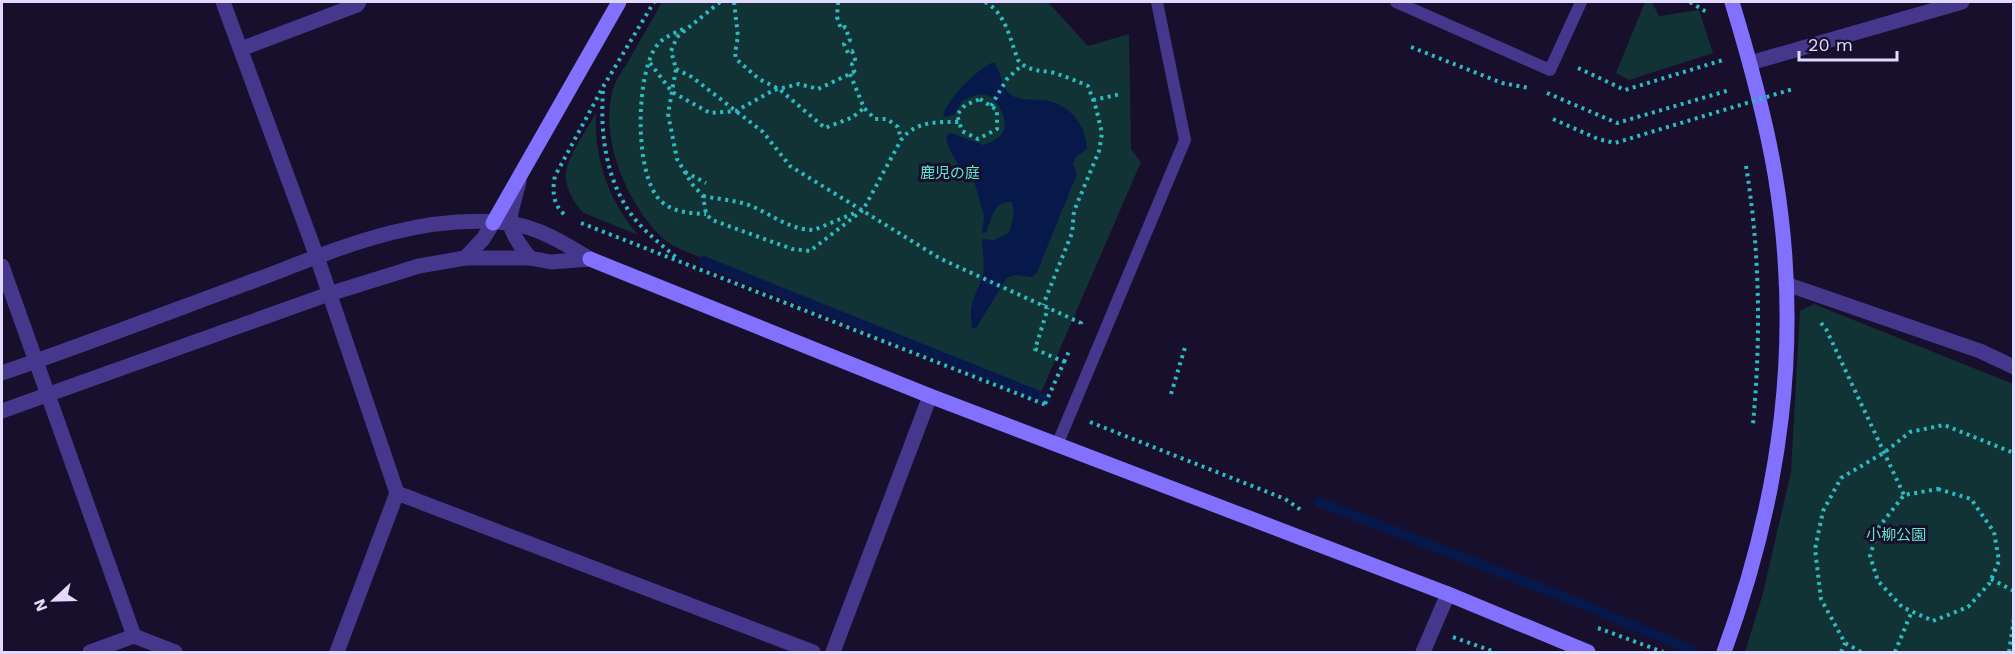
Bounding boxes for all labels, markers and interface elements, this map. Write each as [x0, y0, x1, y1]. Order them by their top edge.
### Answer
scale bar [1799, 24, 1896, 62]
text: 20 m [1808, 34, 1853, 55]
park label: 鹿児の庭 [920, 164, 980, 182]
park label: 小柳公園 [1866, 526, 1926, 544]
north arrow [24, 570, 84, 630]
text: N [30, 596, 52, 614]

